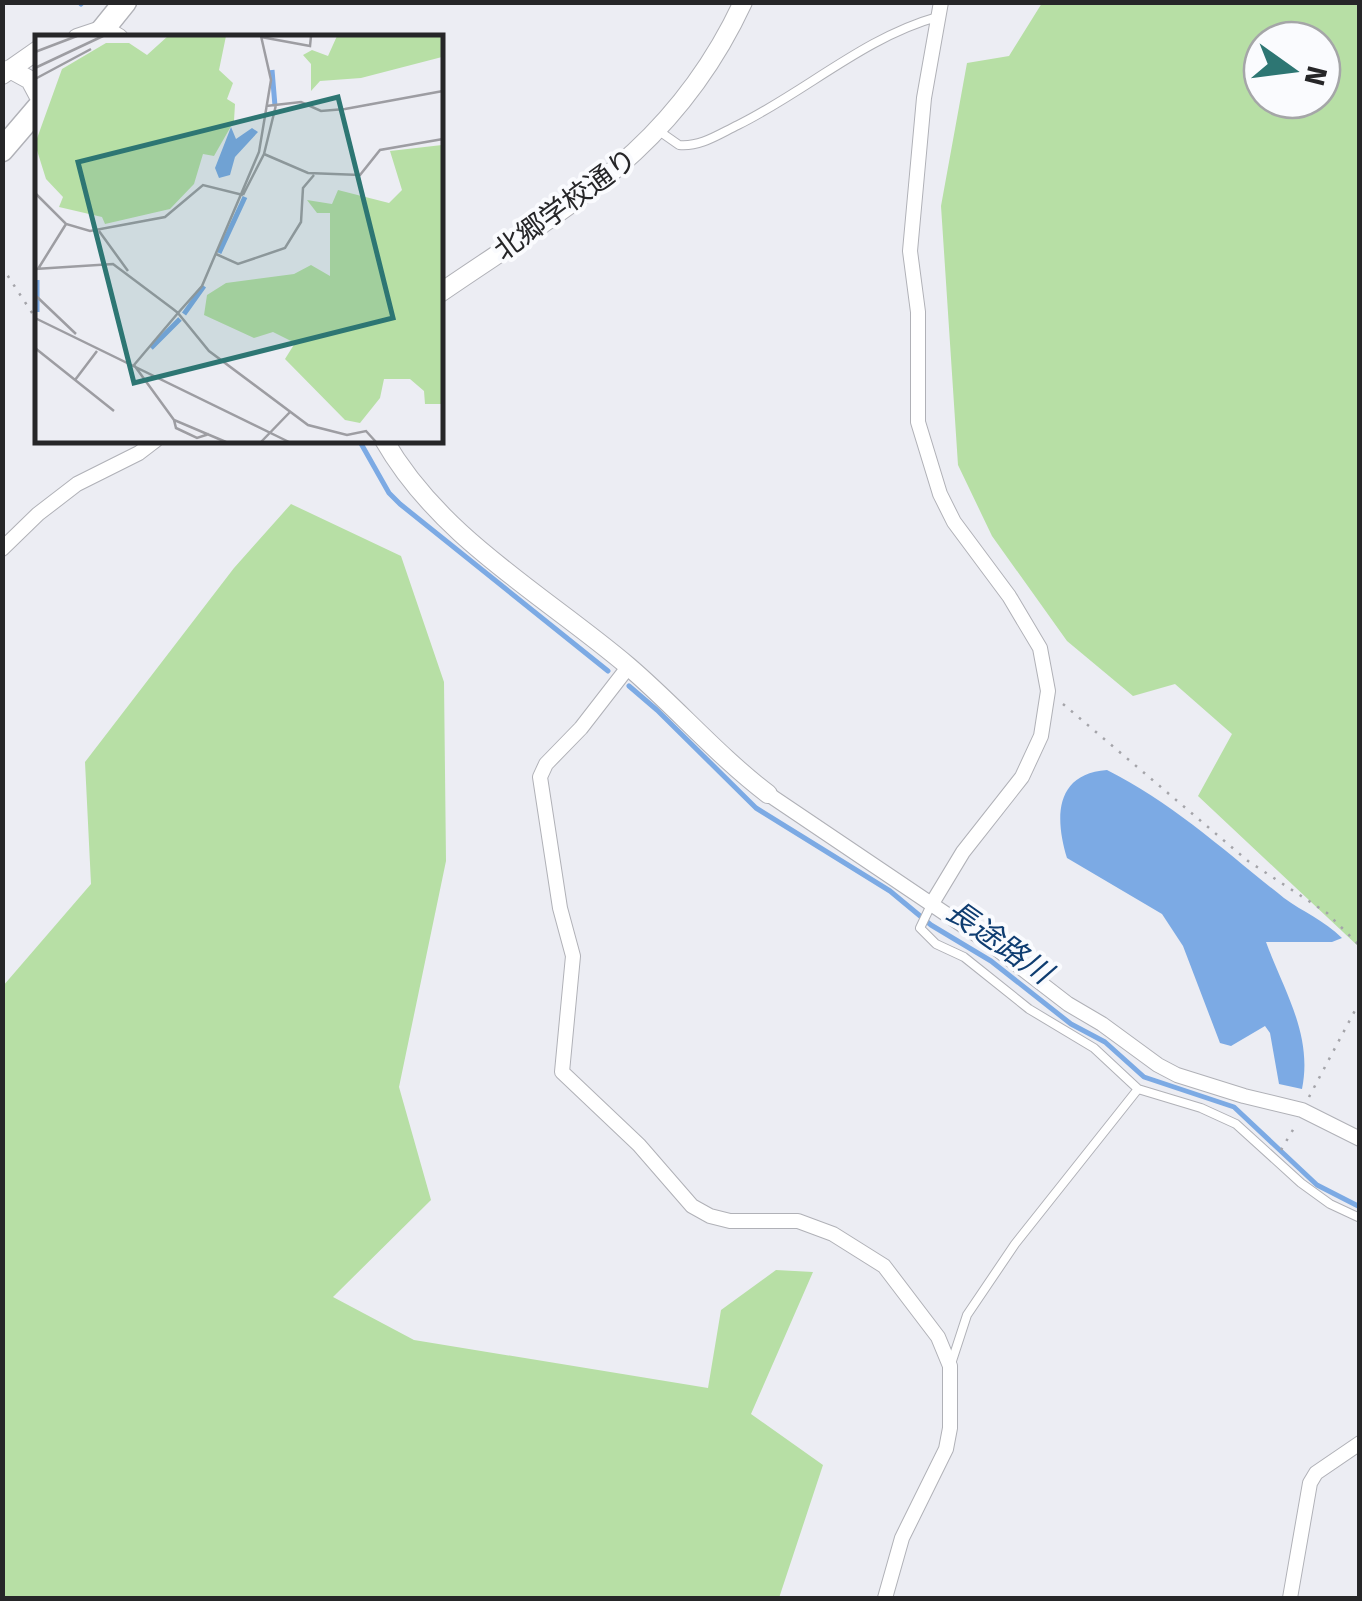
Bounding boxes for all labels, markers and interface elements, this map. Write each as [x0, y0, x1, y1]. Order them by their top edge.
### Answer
north arrow [1242, 20, 1342, 120]
inset map [35, 35, 442, 442]
text: N [1298, 63, 1334, 89]
street label: 北郷学校通り [488, 142, 643, 267]
water label: 長途路川 [940, 893, 1061, 993]

